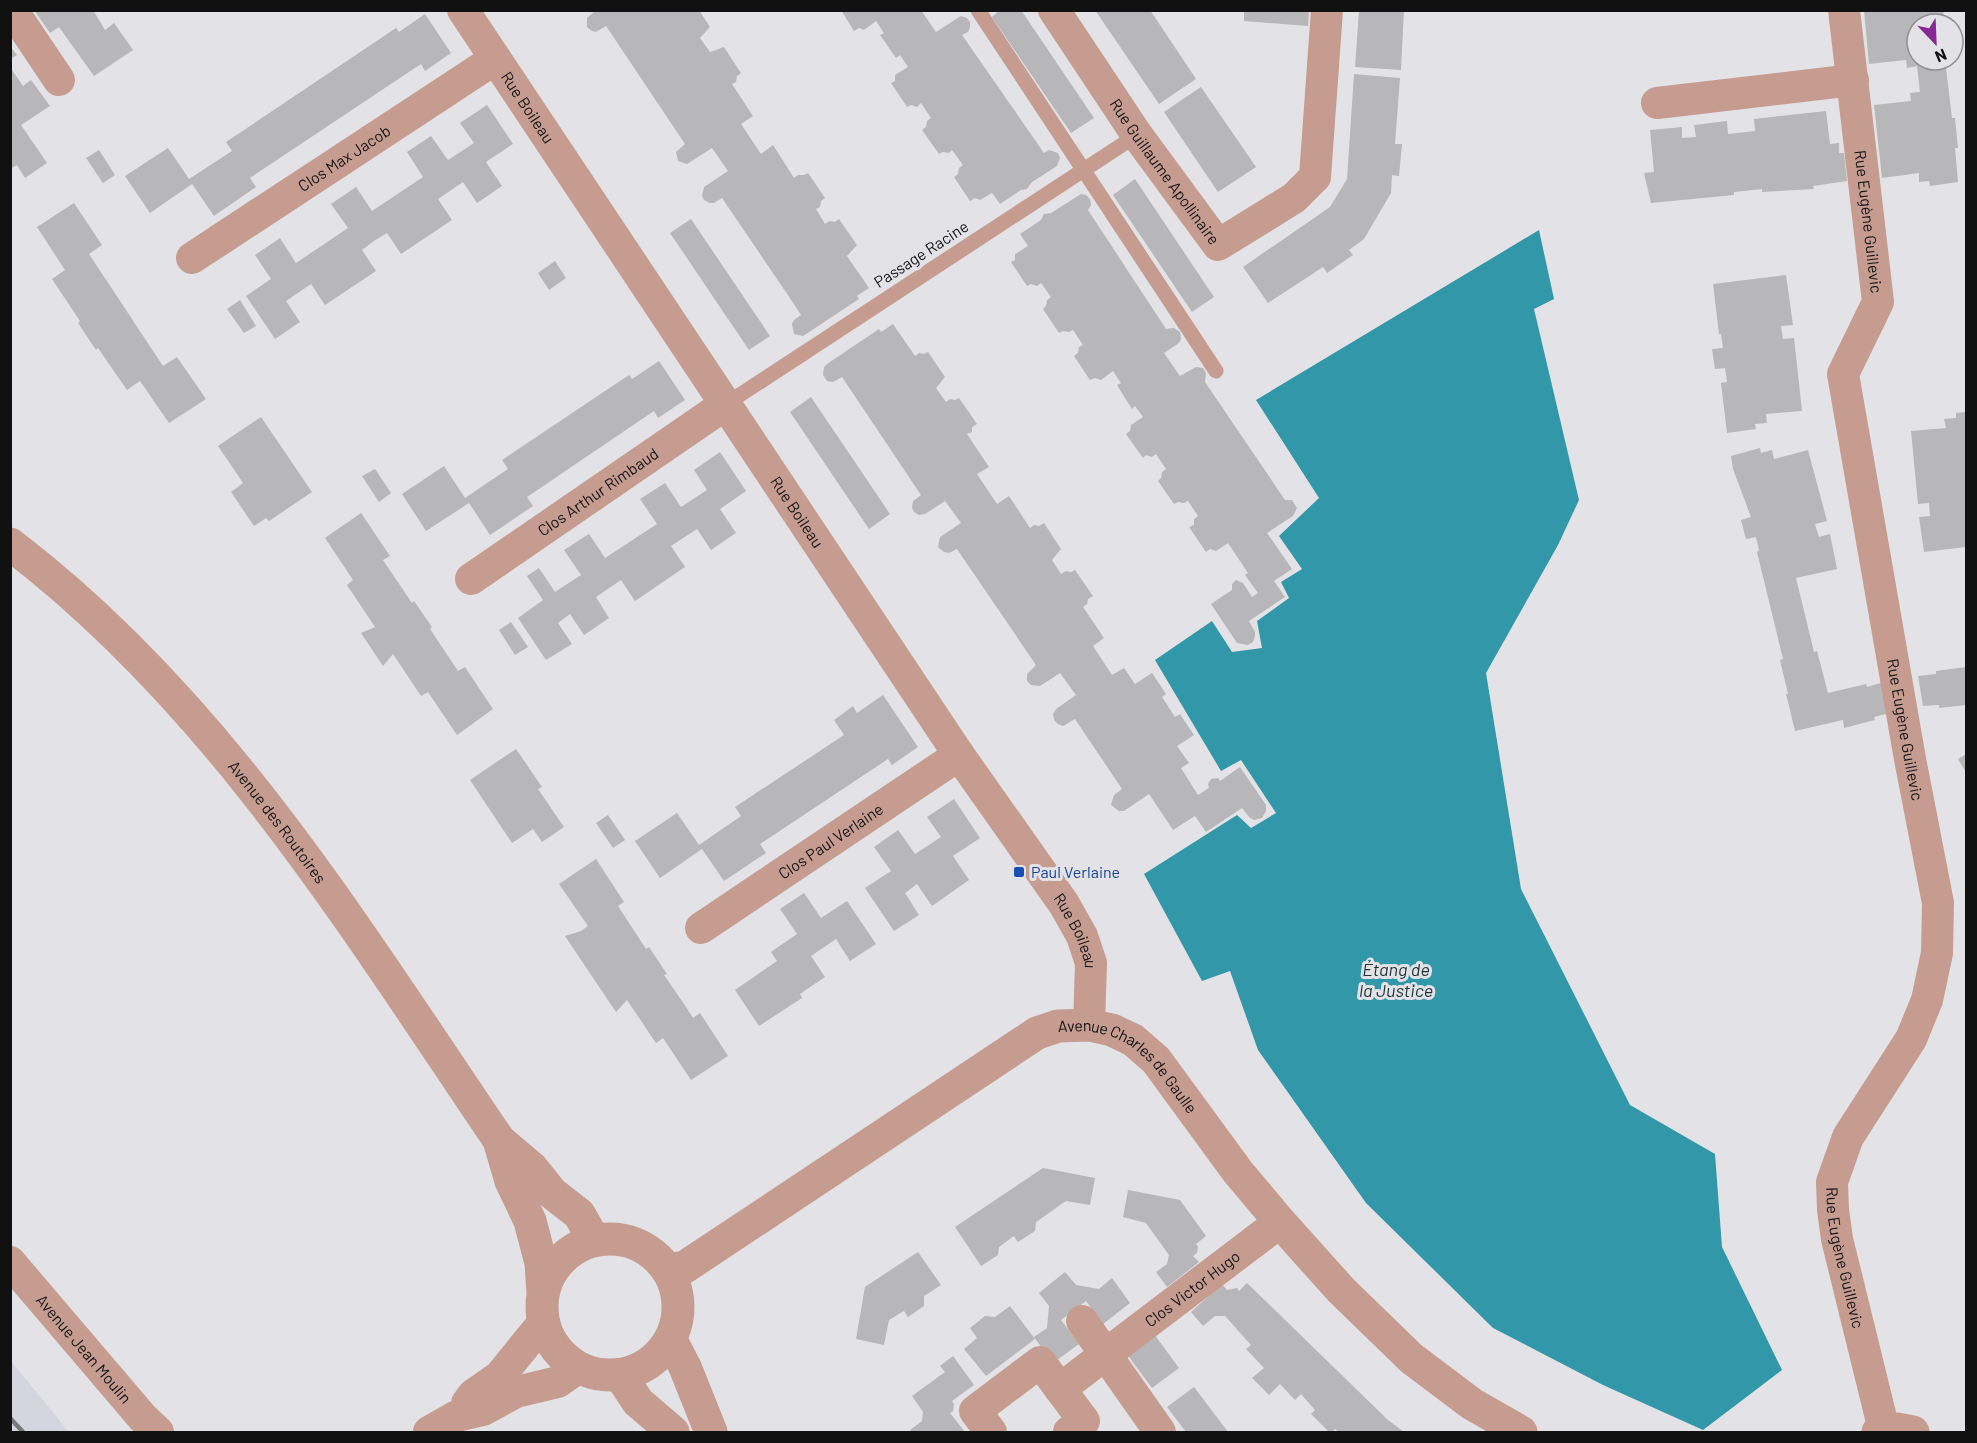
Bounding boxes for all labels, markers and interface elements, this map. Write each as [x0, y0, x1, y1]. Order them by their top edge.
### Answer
north arrow [1905, 12, 1965, 72]
text: N [1932, 45, 1950, 67]
street label: Rue Boileau [498, 68, 559, 146]
street label: Rue Guillaume Apollinaire [1106, 95, 1224, 248]
street label: Clos Max Jacob [294, 120, 394, 195]
street label: Rue Eugène Guillevic [1851, 149, 1887, 294]
street label: Passage Racine [870, 216, 971, 291]
street label: Clos Arthur Rimbaud [534, 443, 662, 540]
street label: Rue Boileau [767, 472, 828, 551]
street label: Rue Eugène Guillevic [1884, 657, 1928, 802]
street label: Avenue des Routoires [225, 756, 331, 887]
street label: Clos Paul Verlaine [774, 799, 886, 883]
place label: Paul Verlaine [1031, 862, 1120, 881]
marker: Paul Verlaine [1012, 865, 1026, 879]
street label: Rue Boileau [1050, 889, 1101, 969]
water label: Étang de la Justice [1359, 958, 1433, 1001]
street label: Avenue Charles de Gaulle [1057, 1015, 1202, 1117]
street label: Rue Eugène Guillevic [1823, 1187, 1869, 1330]
street label: Clos Victor Hugo [1141, 1246, 1243, 1330]
street label: Avenue Jean Moulin [33, 1290, 136, 1407]

